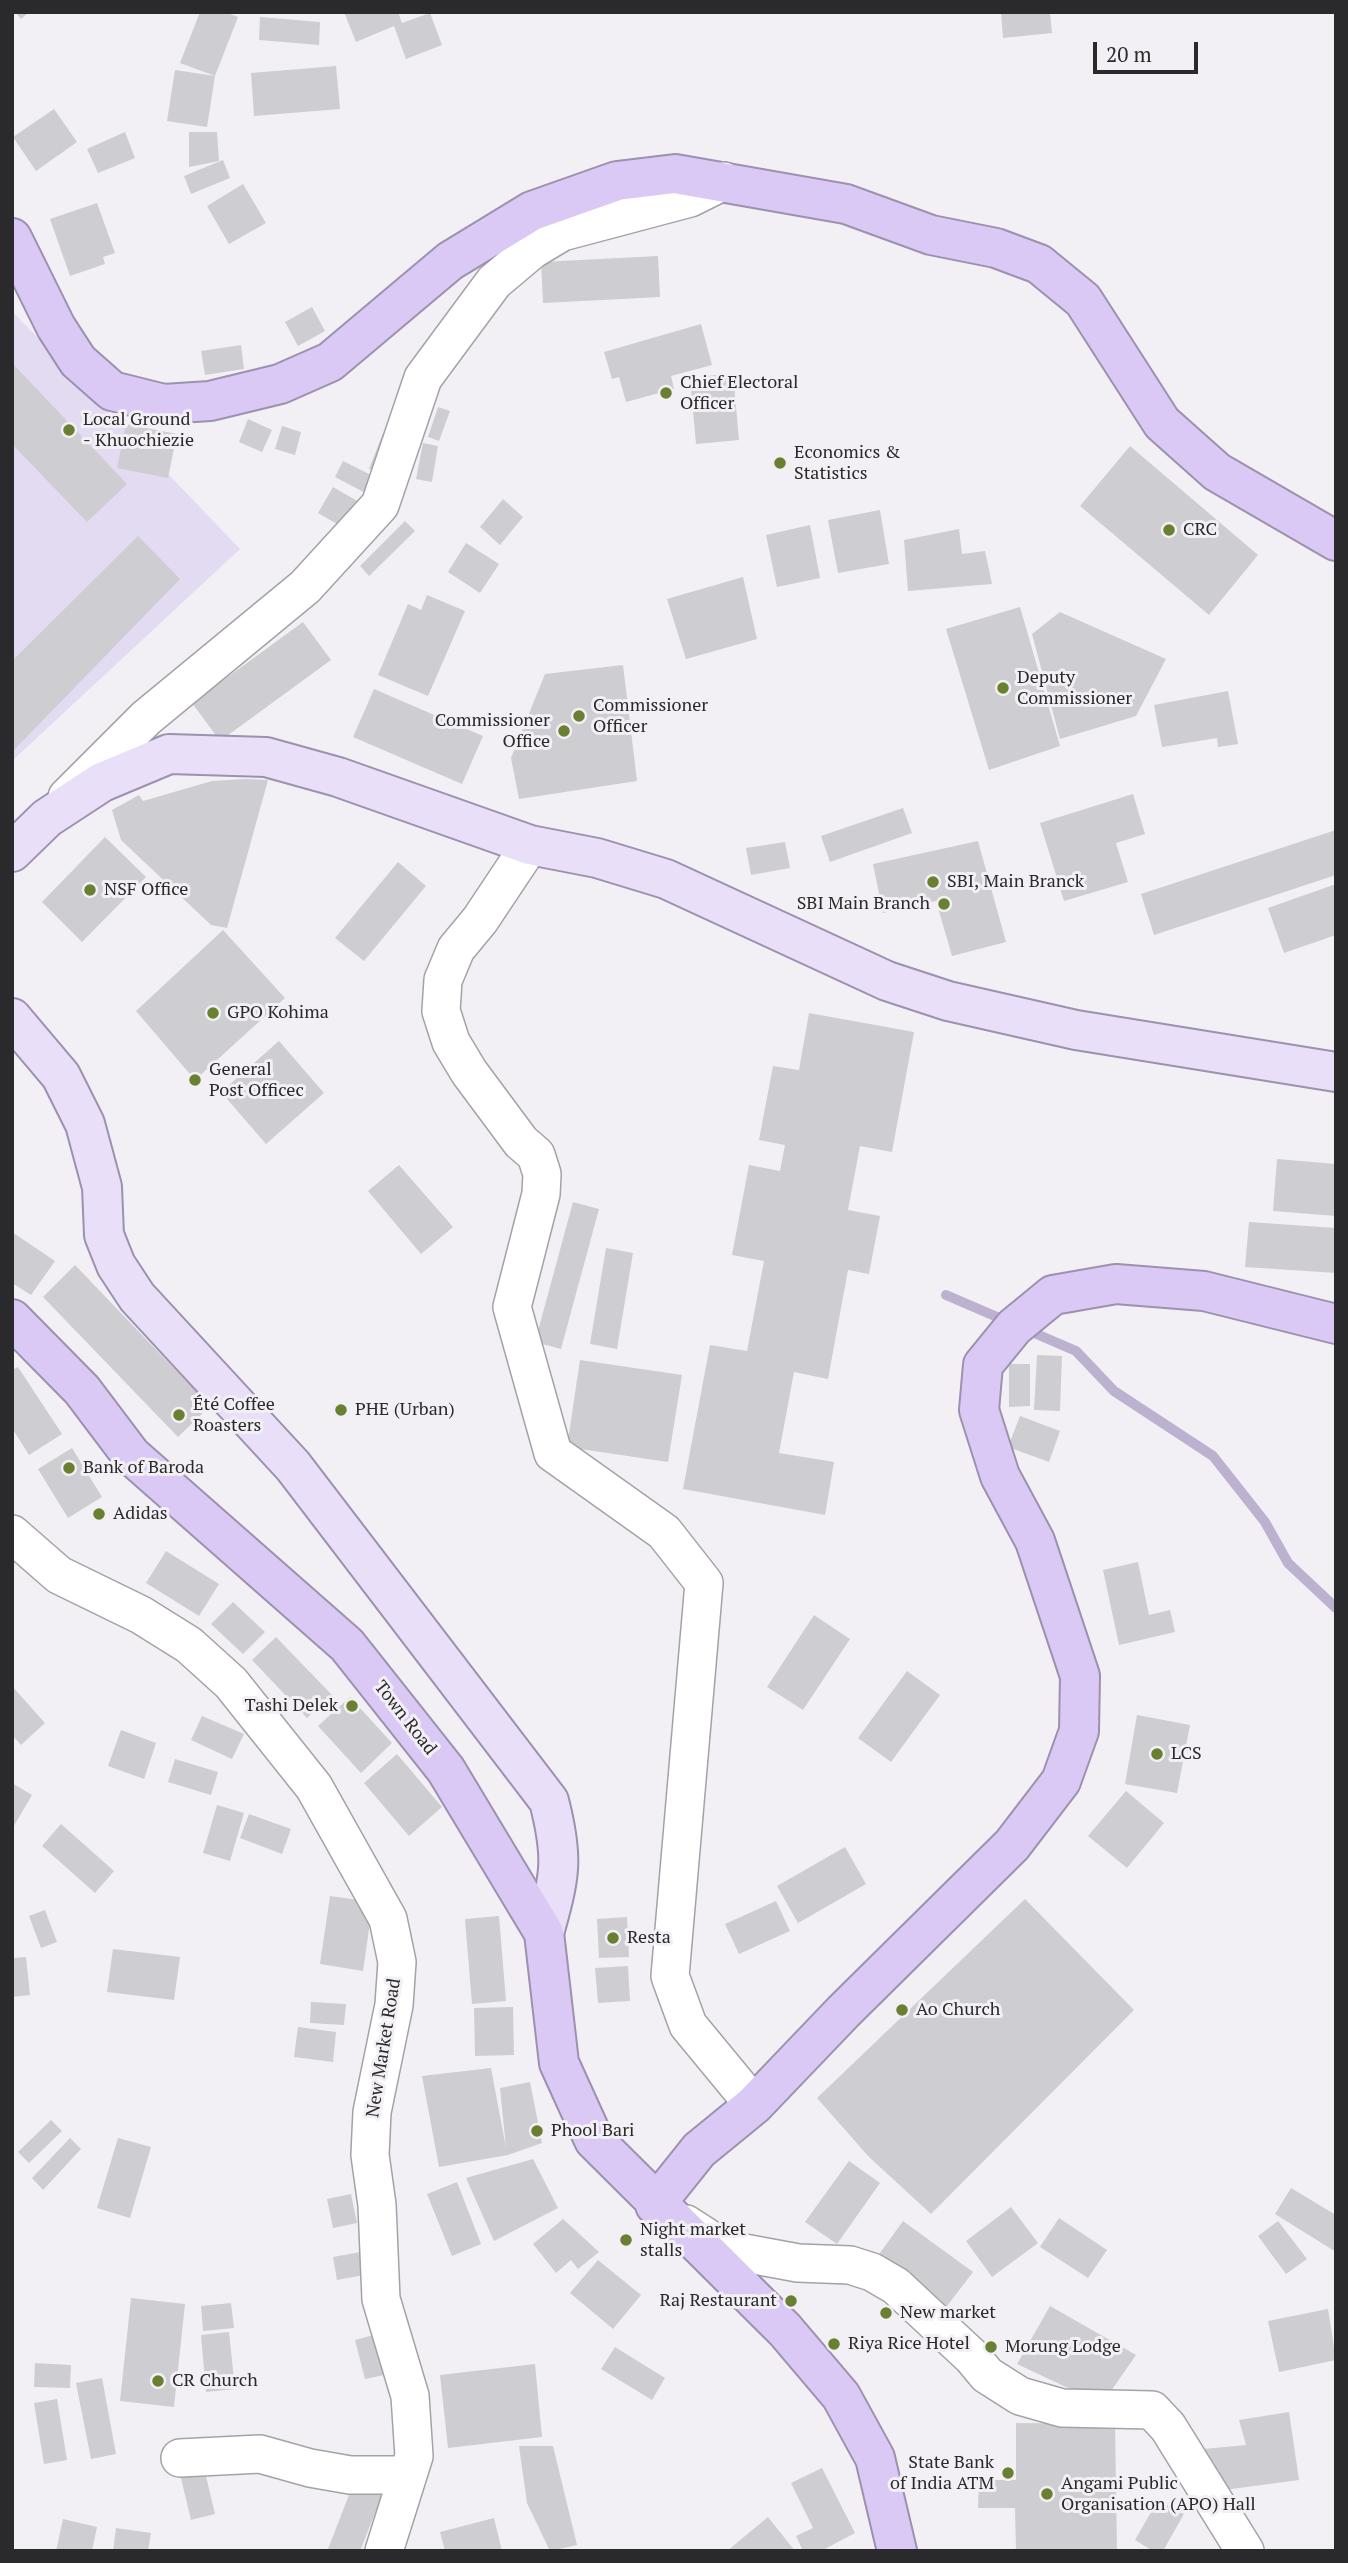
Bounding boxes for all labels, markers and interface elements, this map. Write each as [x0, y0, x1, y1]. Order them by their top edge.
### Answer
scale bar [1096, 28, 1201, 72]
text: 20 m [1106, 40, 1152, 68]
place label: Chief Electoral Officer [680, 372, 799, 414]
marker: Chief Electoral Officer [658, 385, 674, 401]
place label: Local Ground - Khuochiezie [83, 409, 194, 452]
marker: Local Ground - Khuochiezie [61, 422, 77, 438]
place label: Economics & Statistics [794, 442, 900, 484]
marker: Economics & Statistics [772, 455, 788, 471]
place label: CRC [1183, 519, 1217, 541]
marker: CRC [1161, 522, 1177, 538]
place label: Deputy Commissioner [1017, 667, 1132, 710]
marker: Deputy Commissioner [995, 680, 1011, 696]
place label: Commissioner Officer [593, 695, 708, 738]
marker: Commissioner Officer [571, 708, 587, 724]
place label: Commissioner Office [435, 710, 550, 752]
marker: Commissioner Office [556, 723, 572, 739]
place label: SBI, Main Branck [947, 871, 1084, 893]
marker: SBI, Main Branck [925, 874, 941, 890]
place label: NSF Office [104, 879, 188, 901]
marker: NSF Office [82, 882, 98, 898]
place label: SBI Main Branch [797, 893, 930, 915]
marker: SBI Main Branch [936, 896, 952, 912]
place label: GPO Kohima [227, 1002, 329, 1024]
marker: GPO Kohima [205, 1005, 221, 1021]
place label: General Post Officec [209, 1059, 304, 1102]
marker: General Post Officec [187, 1072, 203, 1088]
place label: Été Coffee Roasters [193, 1394, 275, 1436]
place label: PHE (Urban) [355, 1399, 455, 1421]
marker: PHE (Urban) [333, 1402, 349, 1418]
marker: Été Coffee Roasters [171, 1407, 187, 1423]
place label: Bank of Baroda [83, 1457, 204, 1479]
marker: Bank of Baroda [61, 1460, 77, 1476]
place label: Adidas [113, 1503, 168, 1525]
marker: Adidas [91, 1506, 107, 1522]
street label: Town Road [369, 1677, 441, 1759]
place label: Tashi Delek [245, 1695, 338, 1717]
marker: Tashi Delek [344, 1698, 360, 1714]
place label: LCS [1171, 1743, 1202, 1765]
marker: LCS [1149, 1746, 1165, 1762]
place label: Resta [627, 1927, 671, 1949]
marker: Resta [605, 1930, 621, 1946]
street label: New Market Road [362, 1977, 406, 2119]
place label: Ao Church [916, 1999, 1000, 2021]
marker: Ao Church [894, 2002, 910, 2018]
place label: Phool Bari [551, 2120, 634, 2142]
marker: Phool Bari [529, 2123, 545, 2139]
place label: Night market stalls [640, 2219, 746, 2262]
marker: Night market stalls [618, 2232, 634, 2248]
place label: Raj Restaurant [659, 2290, 777, 2312]
marker: Raj Restaurant [783, 2293, 799, 2309]
place label: New market [900, 2302, 996, 2324]
marker: New market [878, 2305, 894, 2321]
place label: Riya Rice Hotel [848, 2333, 970, 2355]
marker: Riya Rice Hotel [826, 2336, 842, 2352]
place label: Morung Lodge [1005, 2336, 1121, 2358]
marker: Morung Lodge [983, 2339, 999, 2355]
place label: CR Church [172, 2370, 258, 2392]
marker: CR Church [150, 2373, 166, 2389]
place label: State Bank of India ATM [890, 2452, 994, 2494]
marker: State Bank of India ATM [1000, 2465, 1016, 2481]
place label: Angami Public Organisation (APO) Hall [1061, 2473, 1256, 2516]
marker: Angami Public Organisation (APO) Hall [1039, 2486, 1055, 2502]

